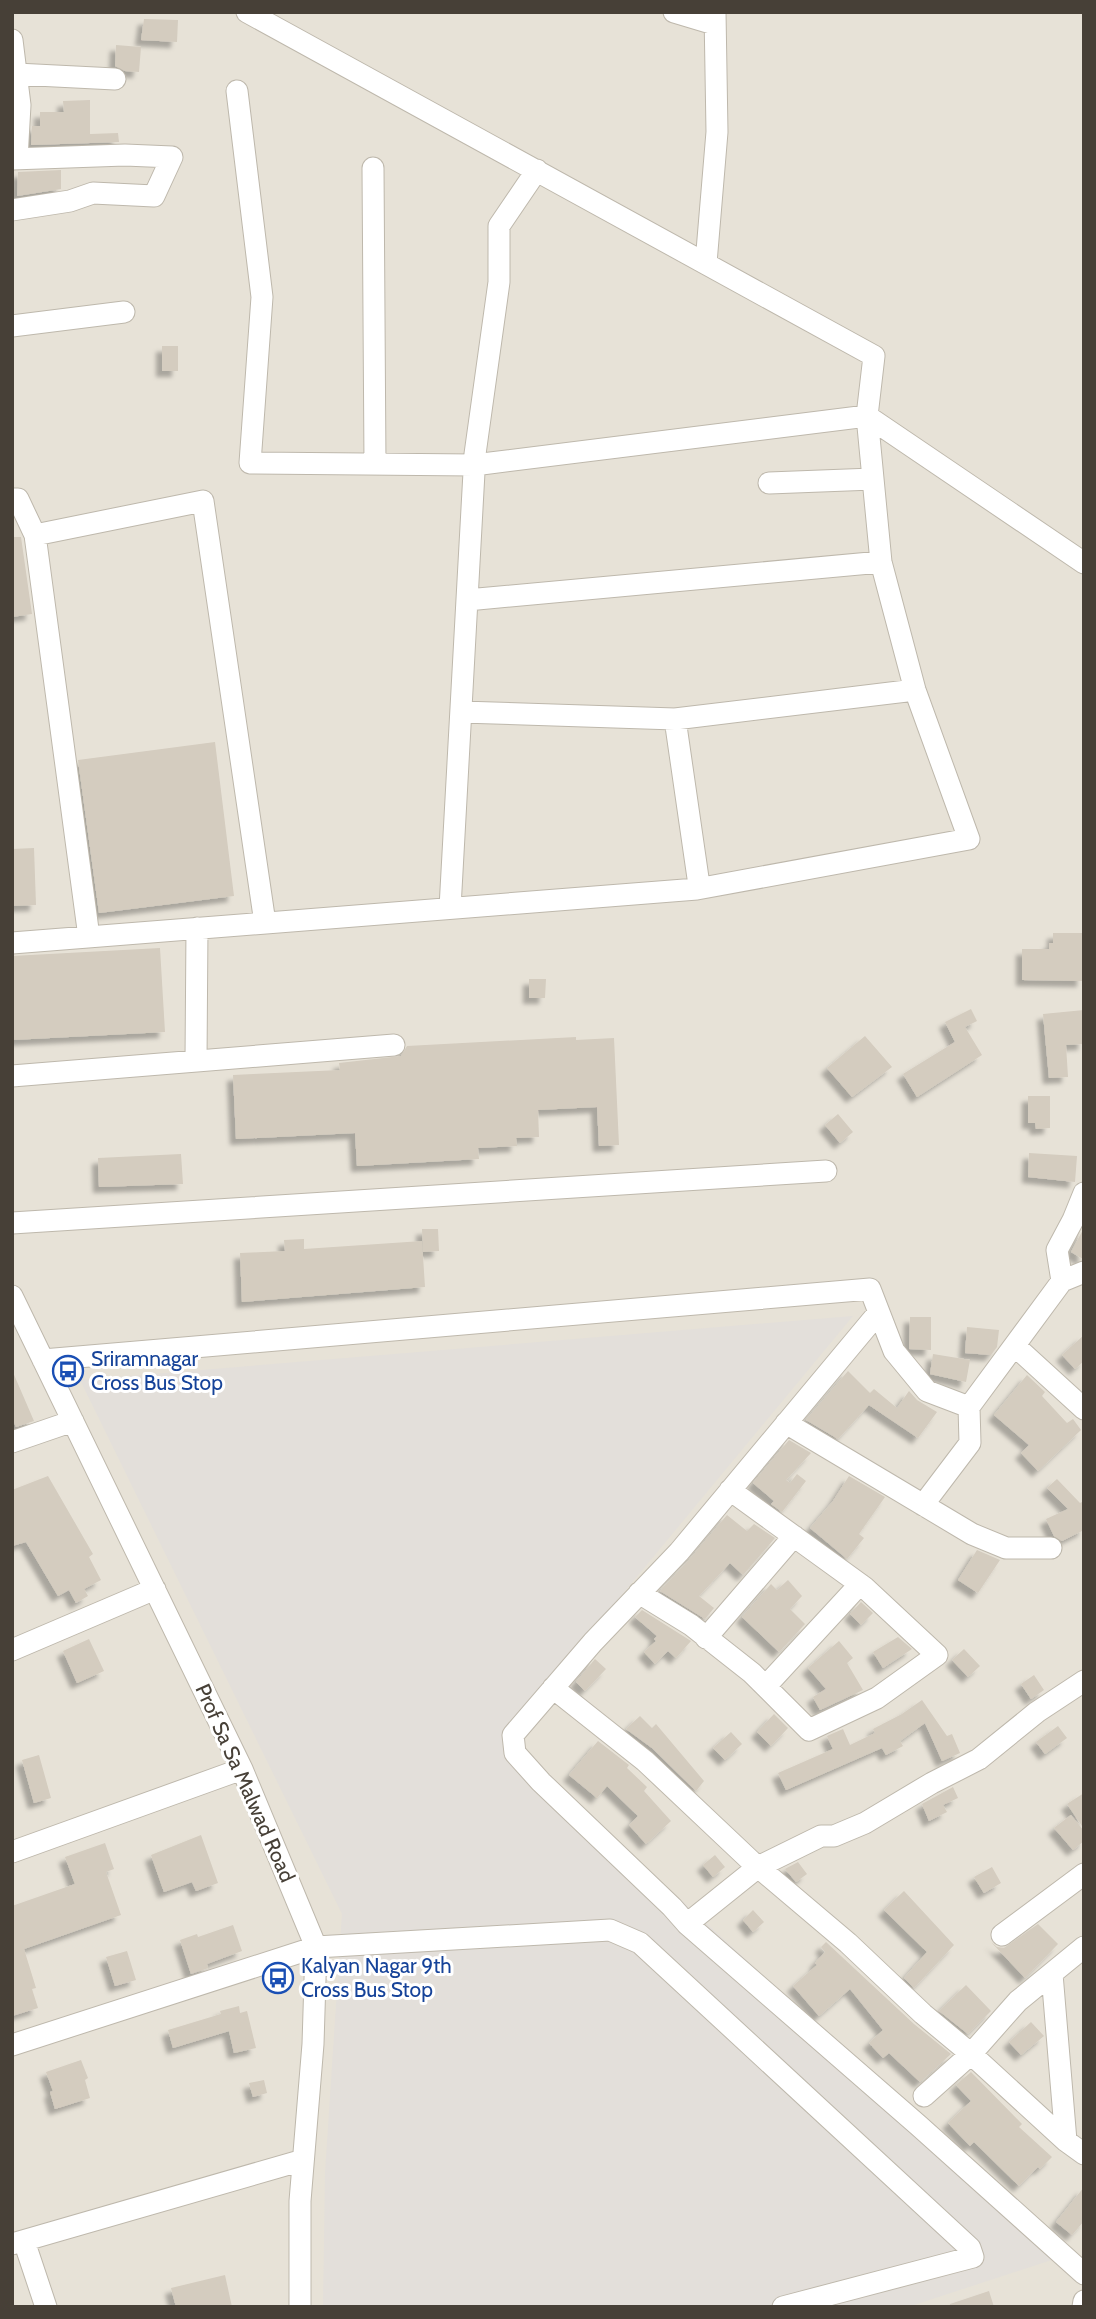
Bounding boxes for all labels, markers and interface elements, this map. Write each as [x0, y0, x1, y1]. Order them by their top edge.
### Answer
place label: Sriramnagar Cross Bus Stop [91, 1346, 223, 1395]
bus stop icon: Sriramnagar Cross Bus Stop [51, 1354, 85, 1388]
street label: Prof Sa Sa Malwad Road [190, 1680, 300, 1886]
place label: Kalyan Nagar 9th Cross Bus Stop [301, 1953, 452, 2002]
bus stop icon: Kalyan Nagar 9th Cross Bus Stop [261, 1961, 295, 1995]

